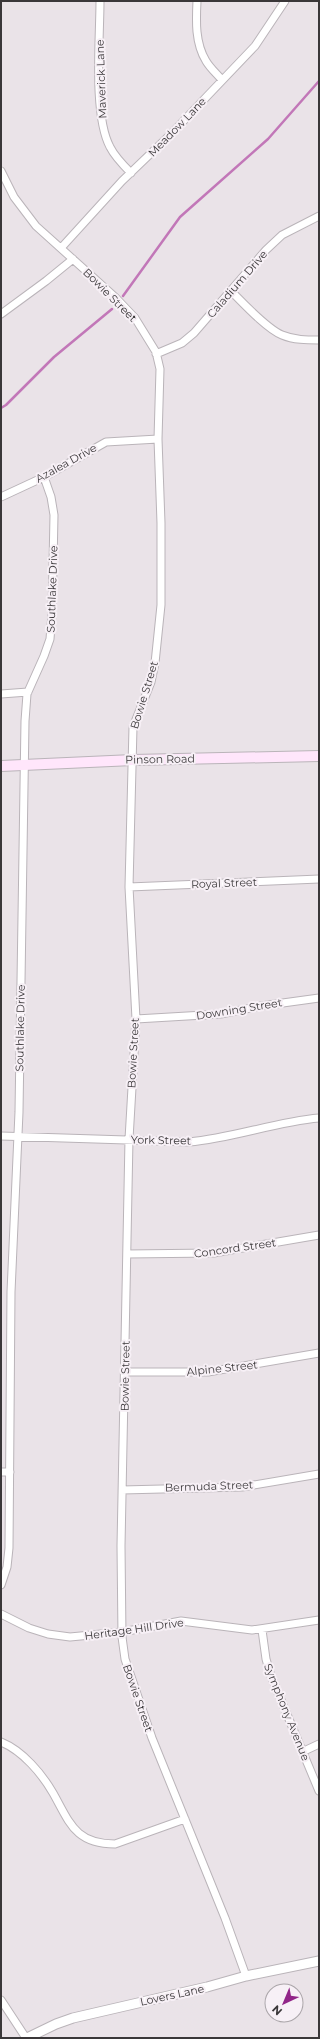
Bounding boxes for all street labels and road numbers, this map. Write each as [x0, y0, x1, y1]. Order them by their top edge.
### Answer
street label: Maverick Lane [93, 39, 109, 119]
street label: Meadow Lane [145, 94, 209, 160]
street label: Caladium Drive [204, 247, 270, 321]
street label: Bowie Street [80, 265, 140, 325]
street label: Azalea Drive [33, 440, 99, 486]
street label: Southlake Drive [43, 545, 61, 633]
street label: Bowie Street [127, 659, 161, 731]
street label: Pinson Road [125, 751, 195, 767]
street label: Royal Street [191, 875, 258, 891]
street label: Southlake Drive [12, 984, 28, 1072]
street label: Downing Street [195, 995, 284, 1023]
street label: Bowie Street [124, 1017, 142, 1089]
street label: York Street [131, 1132, 192, 1148]
street label: Concord Street [193, 1235, 277, 1261]
street label: Bowie Street [117, 1340, 133, 1411]
street label: Alpine Street [186, 1357, 259, 1379]
street label: Bermuda Street [165, 1477, 254, 1495]
street label: Heritage Hill Drive [83, 1615, 185, 1643]
street label: Symphony Avenue [261, 1661, 313, 1763]
street label: Bowie Street [120, 1662, 156, 1734]
street label: Lovers Lane [139, 1981, 206, 2009]

